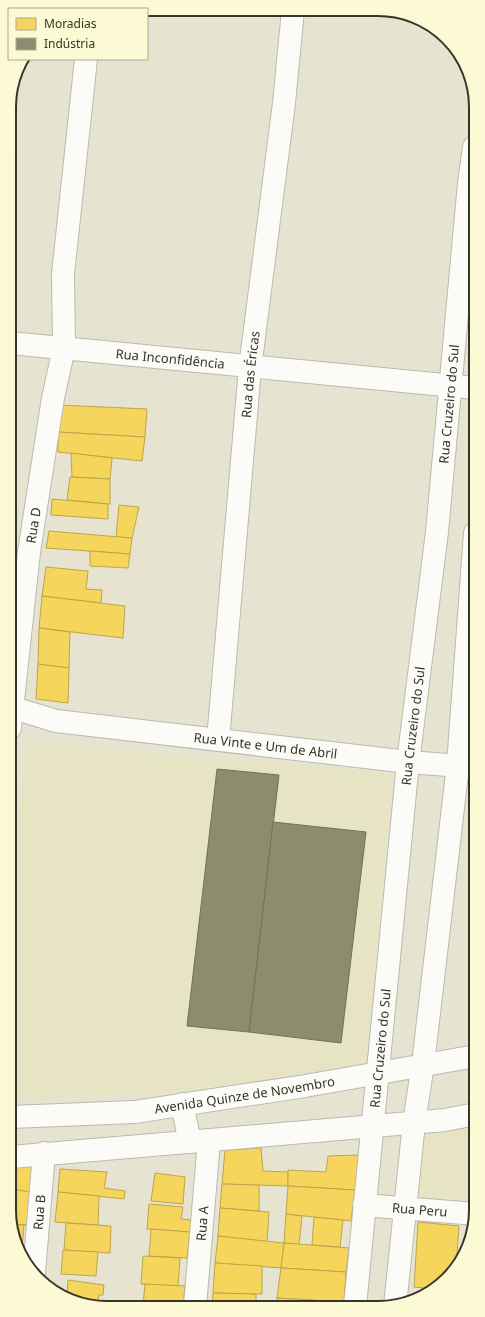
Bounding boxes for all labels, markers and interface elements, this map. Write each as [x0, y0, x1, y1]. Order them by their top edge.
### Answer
legend [8, 8, 148, 60]
text: Moradias [44, 15, 97, 32]
text: Indústria [44, 35, 95, 52]
street label: Rua das Éricas [237, 330, 264, 419]
street label: Rua Inconfidência [115, 344, 226, 373]
street label: Rua Cruzeiro do Sul [434, 344, 463, 464]
street label: Rua D [21, 506, 45, 545]
street label: Rua Cruzeiro do Sul [397, 665, 429, 786]
street label: Rua Vinte e Um de Abril [193, 728, 338, 763]
street label: Rua Cruzeiro do Sul [365, 988, 395, 1109]
street label: Avenida Quinze de Novembro [153, 1072, 336, 1118]
street label: Rua B [29, 1194, 49, 1231]
street label: Rua Peru [391, 1198, 448, 1221]
street label: Rua A [192, 1204, 213, 1242]

